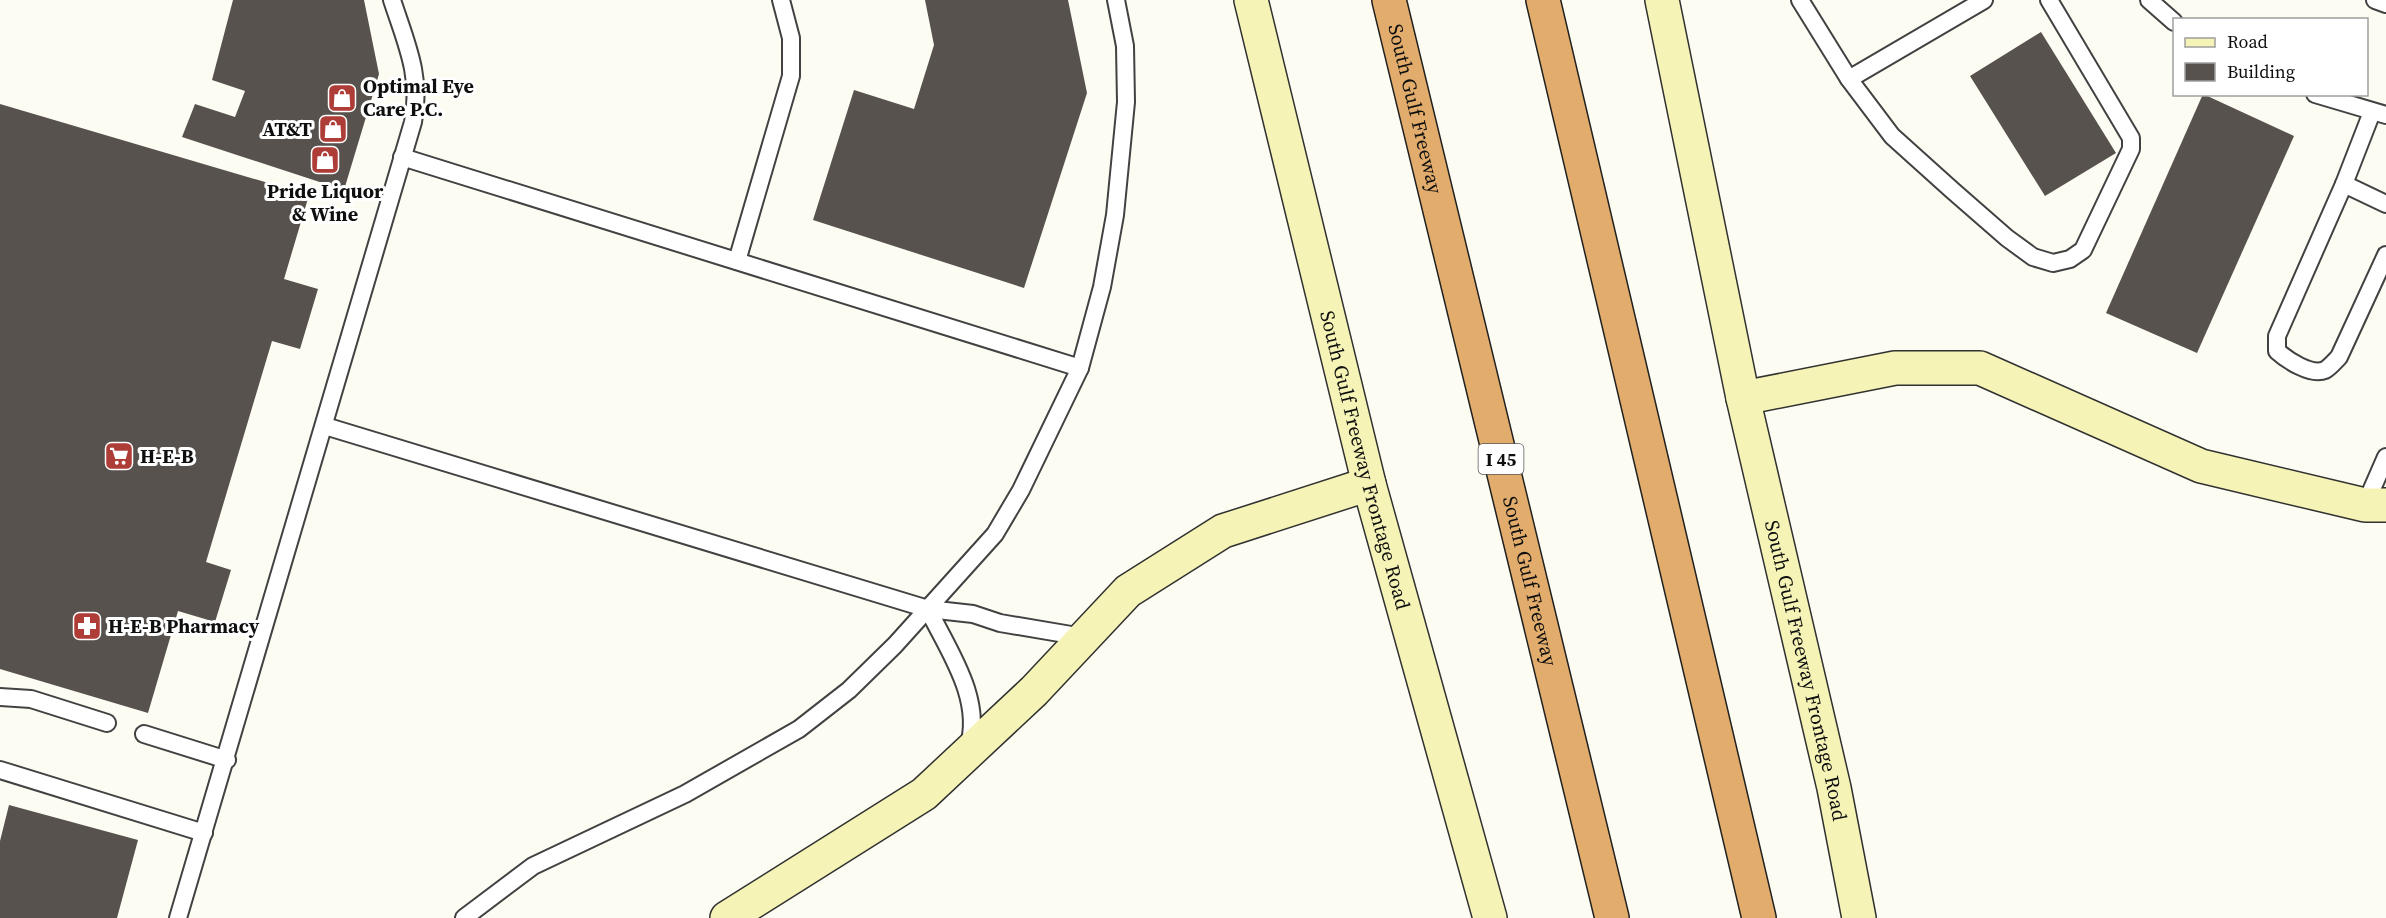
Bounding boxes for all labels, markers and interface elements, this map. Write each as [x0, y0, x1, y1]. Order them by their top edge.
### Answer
legend [2173, 18, 2368, 96]
street label: South Gulf Freeway [1381, 21, 1450, 197]
text: Road [2227, 29, 2268, 54]
text: Building [2227, 59, 2295, 84]
place label: Optimal Eye Care P.C. [363, 72, 474, 123]
shop icon: Optimal Eye Care P.C. [326, 82, 358, 114]
shop icon: AT&T [317, 113, 349, 145]
place label: AT&T [262, 115, 312, 143]
shop icon: Pride Liquor & Wine [309, 144, 341, 176]
place label: Pride Liquor & Wine [267, 177, 384, 228]
street label: South Gulf Freeway Frontage Road [1313, 308, 1418, 613]
supermarket icon: H-E-B [103, 440, 135, 472]
place label: H-E-B [140, 442, 194, 470]
road number: I 45 [1478, 444, 1524, 474]
street label: South Gulf Freeway [1496, 493, 1564, 670]
street label: South Gulf Freeway Frontage Road [1758, 517, 1854, 824]
pharmacy icon: H-E-B Pharmacy [71, 610, 103, 642]
place label: H-E-B Pharmacy [108, 612, 260, 640]

